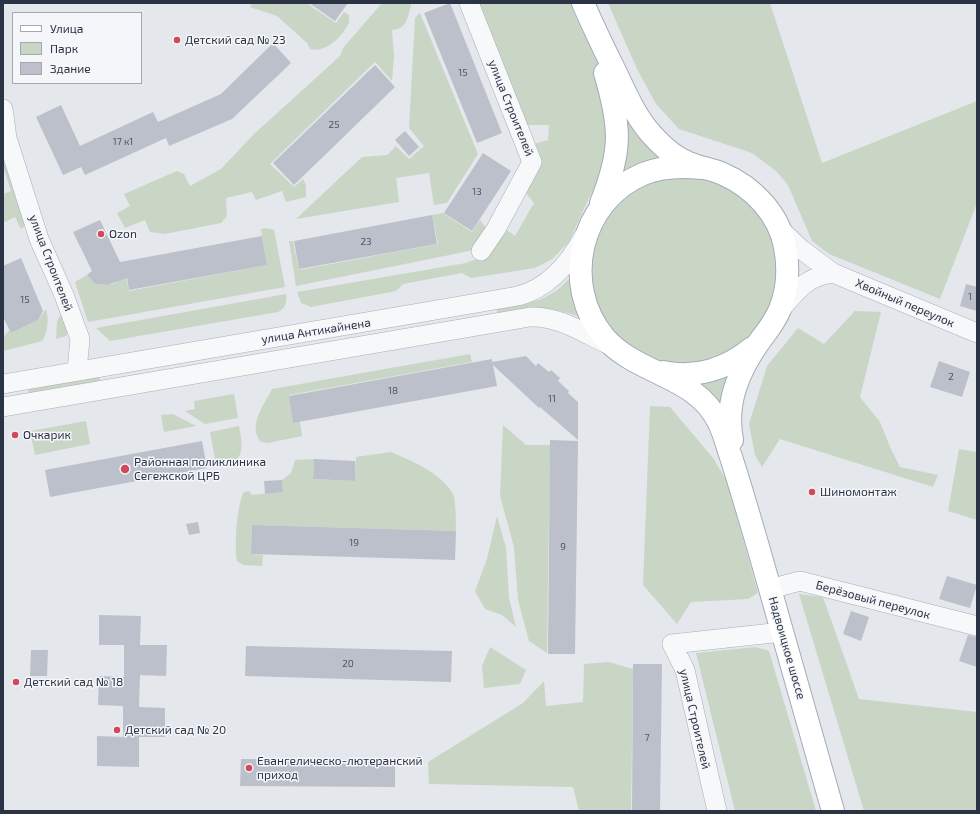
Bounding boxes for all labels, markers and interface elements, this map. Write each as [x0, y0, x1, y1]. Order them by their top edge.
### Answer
legend [12, 12, 142, 84]
text: Улица [50, 21, 83, 35]
place label: Детский сад № 23 [185, 33, 286, 47]
marker: Детский сад № 23 [172, 35, 182, 45]
text: Парк [50, 41, 78, 55]
street label: улица Строителей [485, 58, 537, 158]
text: Здание [50, 61, 91, 75]
house number: 15 [458, 67, 468, 79]
house number: 25 [329, 119, 339, 131]
house number: 17 к1 [113, 136, 133, 148]
house number: 13 [472, 186, 482, 198]
street label: улица Строителей [26, 213, 76, 313]
place label: Ozon [109, 227, 137, 241]
marker: Ozon [96, 229, 106, 239]
house number: 23 [360, 236, 372, 248]
street label: Хвойный переулок [853, 276, 957, 330]
house number: 1 [968, 291, 972, 303]
house number: 15 [20, 294, 30, 306]
street label: улица Антикайнена [260, 315, 372, 347]
house number: 2 [948, 371, 954, 383]
house number: 18 [388, 385, 398, 397]
house number: 11 [548, 393, 556, 405]
place label: Очкарик [23, 428, 71, 442]
marker: Очкарик [10, 430, 20, 440]
place label: Районная поликлиника Сегежской ЦРБ [134, 455, 266, 483]
marker: Районная поликлиника Сегежской ЦРБ [119, 463, 131, 475]
place label: Шиномонтаж [820, 485, 897, 499]
marker: Шиномонтаж [807, 487, 817, 497]
house number: 19 [349, 537, 359, 549]
house number: 9 [560, 541, 566, 553]
street label: Берёзовый переулок [814, 578, 932, 622]
street label: Надвоицкое шоссе [765, 595, 809, 701]
house number: 20 [342, 658, 354, 670]
street label: улица Строителей [676, 668, 714, 770]
place label: Детский сад № 18 [24, 675, 123, 689]
marker: Детский сад № 18 [11, 677, 21, 687]
place label: Детский сад № 20 [125, 723, 226, 737]
marker: Детский сад № 20 [112, 725, 122, 735]
house number: 7 [644, 732, 650, 744]
place label: Евангелическо-лютеранский приход [257, 754, 423, 782]
marker: Евангелическо-лютеранский приход [244, 763, 254, 773]

